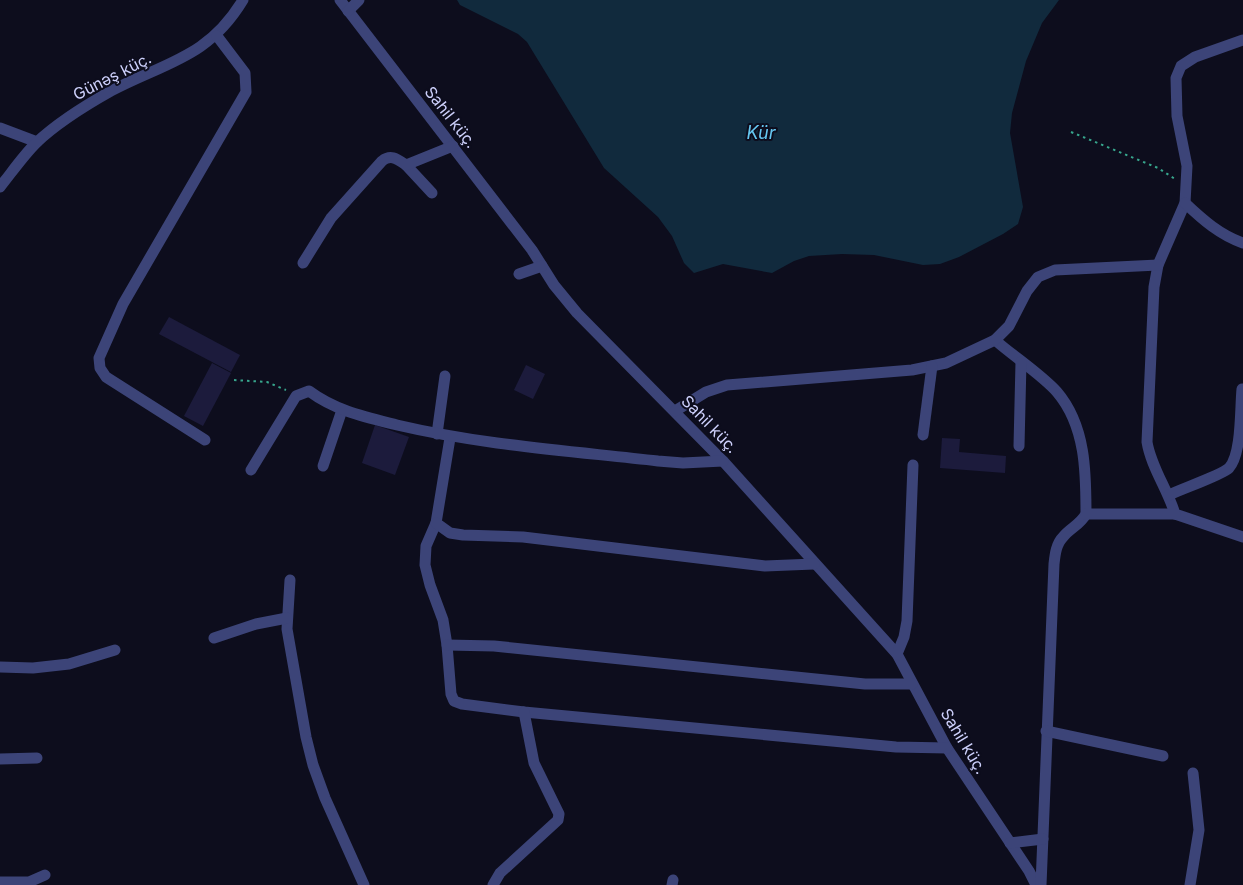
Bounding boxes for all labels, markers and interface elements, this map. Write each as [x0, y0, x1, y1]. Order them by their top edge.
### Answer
street label: Günəş küç. [70, 48, 154, 104]
street label: Sahil küç. [421, 82, 481, 152]
water label: Kür [747, 122, 777, 143]
street label: Sahil küç. [677, 391, 743, 457]
street label: Sahil küç. [937, 705, 991, 777]

